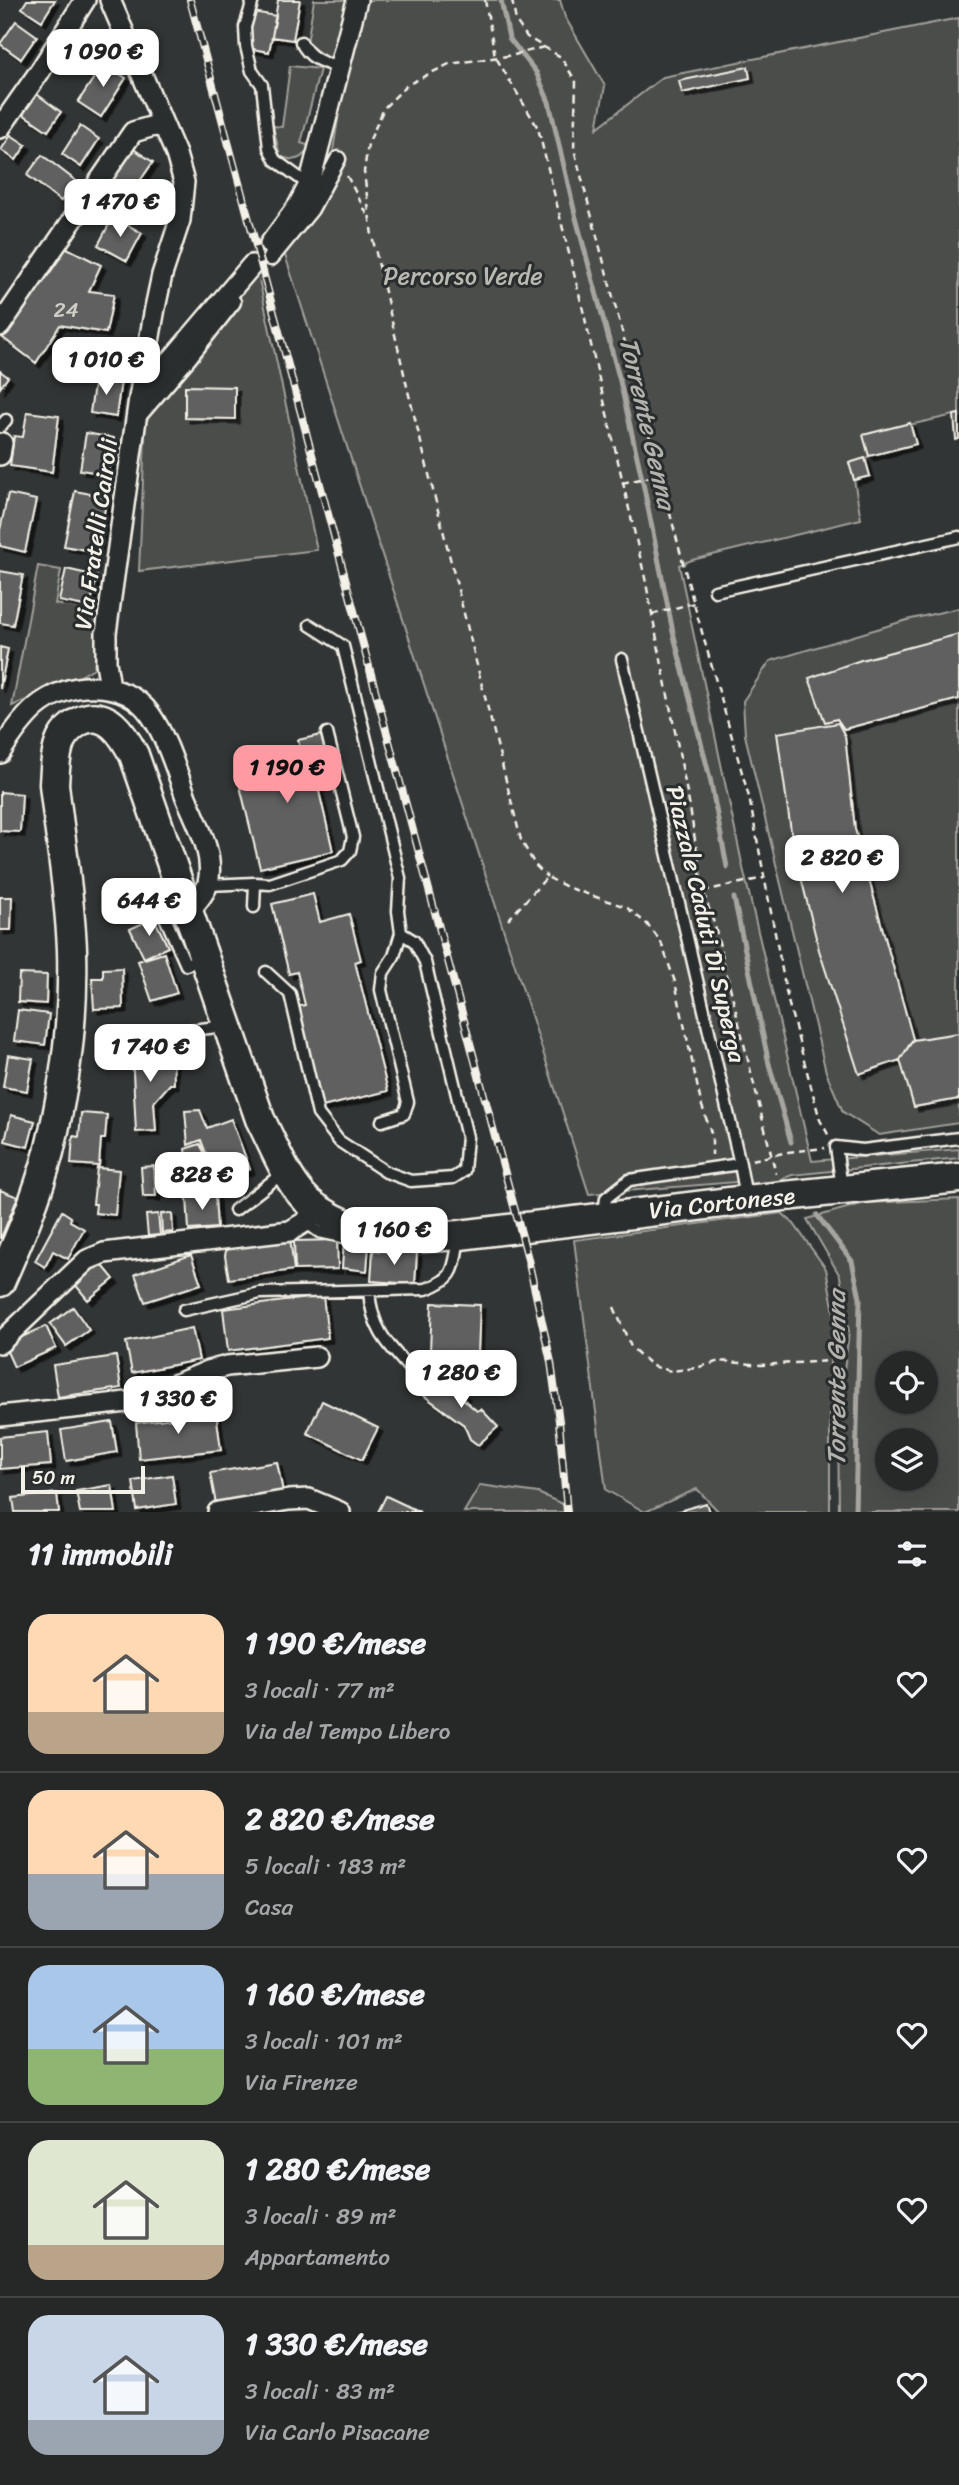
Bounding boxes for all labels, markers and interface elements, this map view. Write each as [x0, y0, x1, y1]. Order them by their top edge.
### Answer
pin: 1 090 € [38, 29, 168, 89]
text: 1 090 € [63, 31, 143, 72]
pin: 1 470 € [55, 180, 185, 239]
text: 1 470 € [80, 181, 160, 222]
park label: Percorso Verde [383, 255, 543, 297]
house number: 24 [53, 291, 79, 329]
water label: Torrente Genna [606, 332, 691, 517]
pin: 1 010 € [41, 338, 171, 397]
text: 1 010 € [68, 339, 144, 380]
street label: Via Fratelli Cairoli [62, 435, 130, 632]
pin: 1 190 € [222, 746, 352, 805]
text: 1 190 € [249, 747, 325, 788]
street label: Piazzale Caduti Di Superga [654, 781, 759, 1068]
pin: 2 820 € [777, 836, 907, 895]
text: 2 820 € [801, 837, 883, 878]
pin: 644 € [100, 878, 198, 938]
text: 644 € [117, 880, 181, 921]
pin: 1 740 € [85, 1024, 215, 1084]
text: 1 740 € [110, 1026, 190, 1067]
pin: 828 € [153, 1152, 251, 1212]
text: 828 € [171, 1154, 233, 1195]
street label: Via Cortonese [647, 1174, 797, 1232]
pin: 1 160 € [329, 1208, 459, 1267]
text: 1 160 € [357, 1209, 431, 1250]
water label: Torrente Genna [813, 1287, 859, 1466]
pin: 1 280 € [396, 1350, 526, 1410]
map controls [875, 1351, 938, 1491]
button: locate [875, 1351, 938, 1414]
text: 1 280 € [422, 1352, 500, 1393]
pin: 1 330 € [113, 1376, 243, 1436]
text: 1 330 € [140, 1378, 216, 1419]
button: layers [875, 1428, 938, 1491]
text: 50 m [32, 1461, 75, 1494]
scale bar [21, 1463, 145, 1495]
text: 11 immobili [28, 1527, 172, 1581]
icon: filters [893, 1535, 931, 1573]
text: 1 190 €/mese [245, 1616, 426, 1670]
icon: home [84, 1642, 168, 1726]
icon: heart [893, 1665, 931, 1703]
text: 3 locali · 77 m² [245, 1670, 395, 1711]
text: Via del Tempo Libero [245, 1711, 450, 1752]
text: 2 820 €/mese [245, 1792, 435, 1846]
icon: home [84, 1818, 168, 1902]
icon: heart [893, 1841, 931, 1879]
text: 5 locali · 183 m² [245, 1846, 406, 1887]
text: Casa [245, 1887, 293, 1928]
text: 1 160 €/mese [245, 1967, 425, 2021]
icon: home [84, 1993, 168, 2077]
icon: heart [893, 2016, 931, 2054]
text: 3 locali · 101 m² [245, 2021, 403, 2062]
text: Via Firenze [245, 2062, 358, 2103]
text: 1 280 €/mese [245, 2142, 430, 2196]
icon: home [84, 2168, 168, 2252]
icon: heart [893, 2191, 931, 2229]
text: 3 locali · 89 m² [245, 2196, 397, 2237]
text: Appartamento [245, 2237, 390, 2278]
text: 1 330 €/mese [245, 2317, 428, 2371]
icon: home [84, 2343, 168, 2427]
icon: heart [893, 2366, 931, 2404]
text: 3 locali · 83 m² [245, 2371, 395, 2412]
text: Via Carlo Pisacane [245, 2412, 430, 2453]

